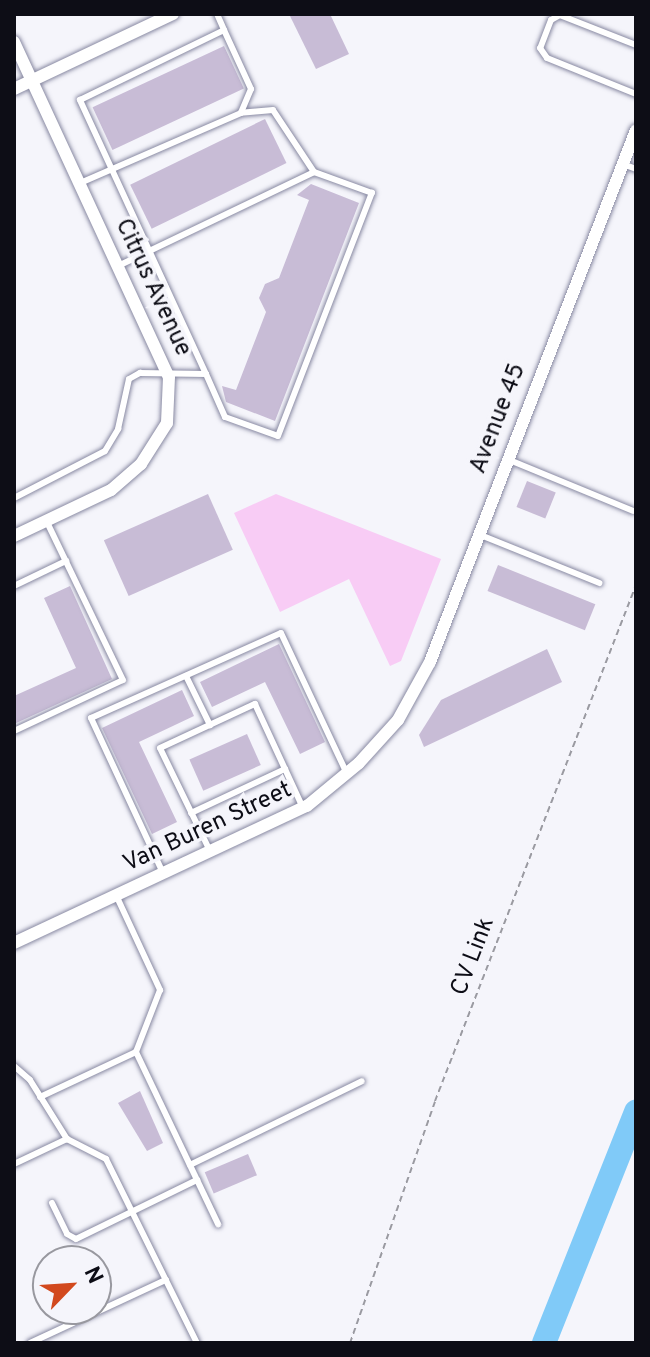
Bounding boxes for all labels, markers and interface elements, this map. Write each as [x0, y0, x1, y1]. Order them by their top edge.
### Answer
street label: Citrus Avenue [107, 214, 197, 362]
street label: Avenue 45 [465, 360, 533, 478]
street label: Van Buren Street [119, 776, 297, 880]
street label: CV Link [446, 913, 502, 1001]
north arrow [32, 1245, 112, 1325]
text: N [77, 1263, 108, 1288]

